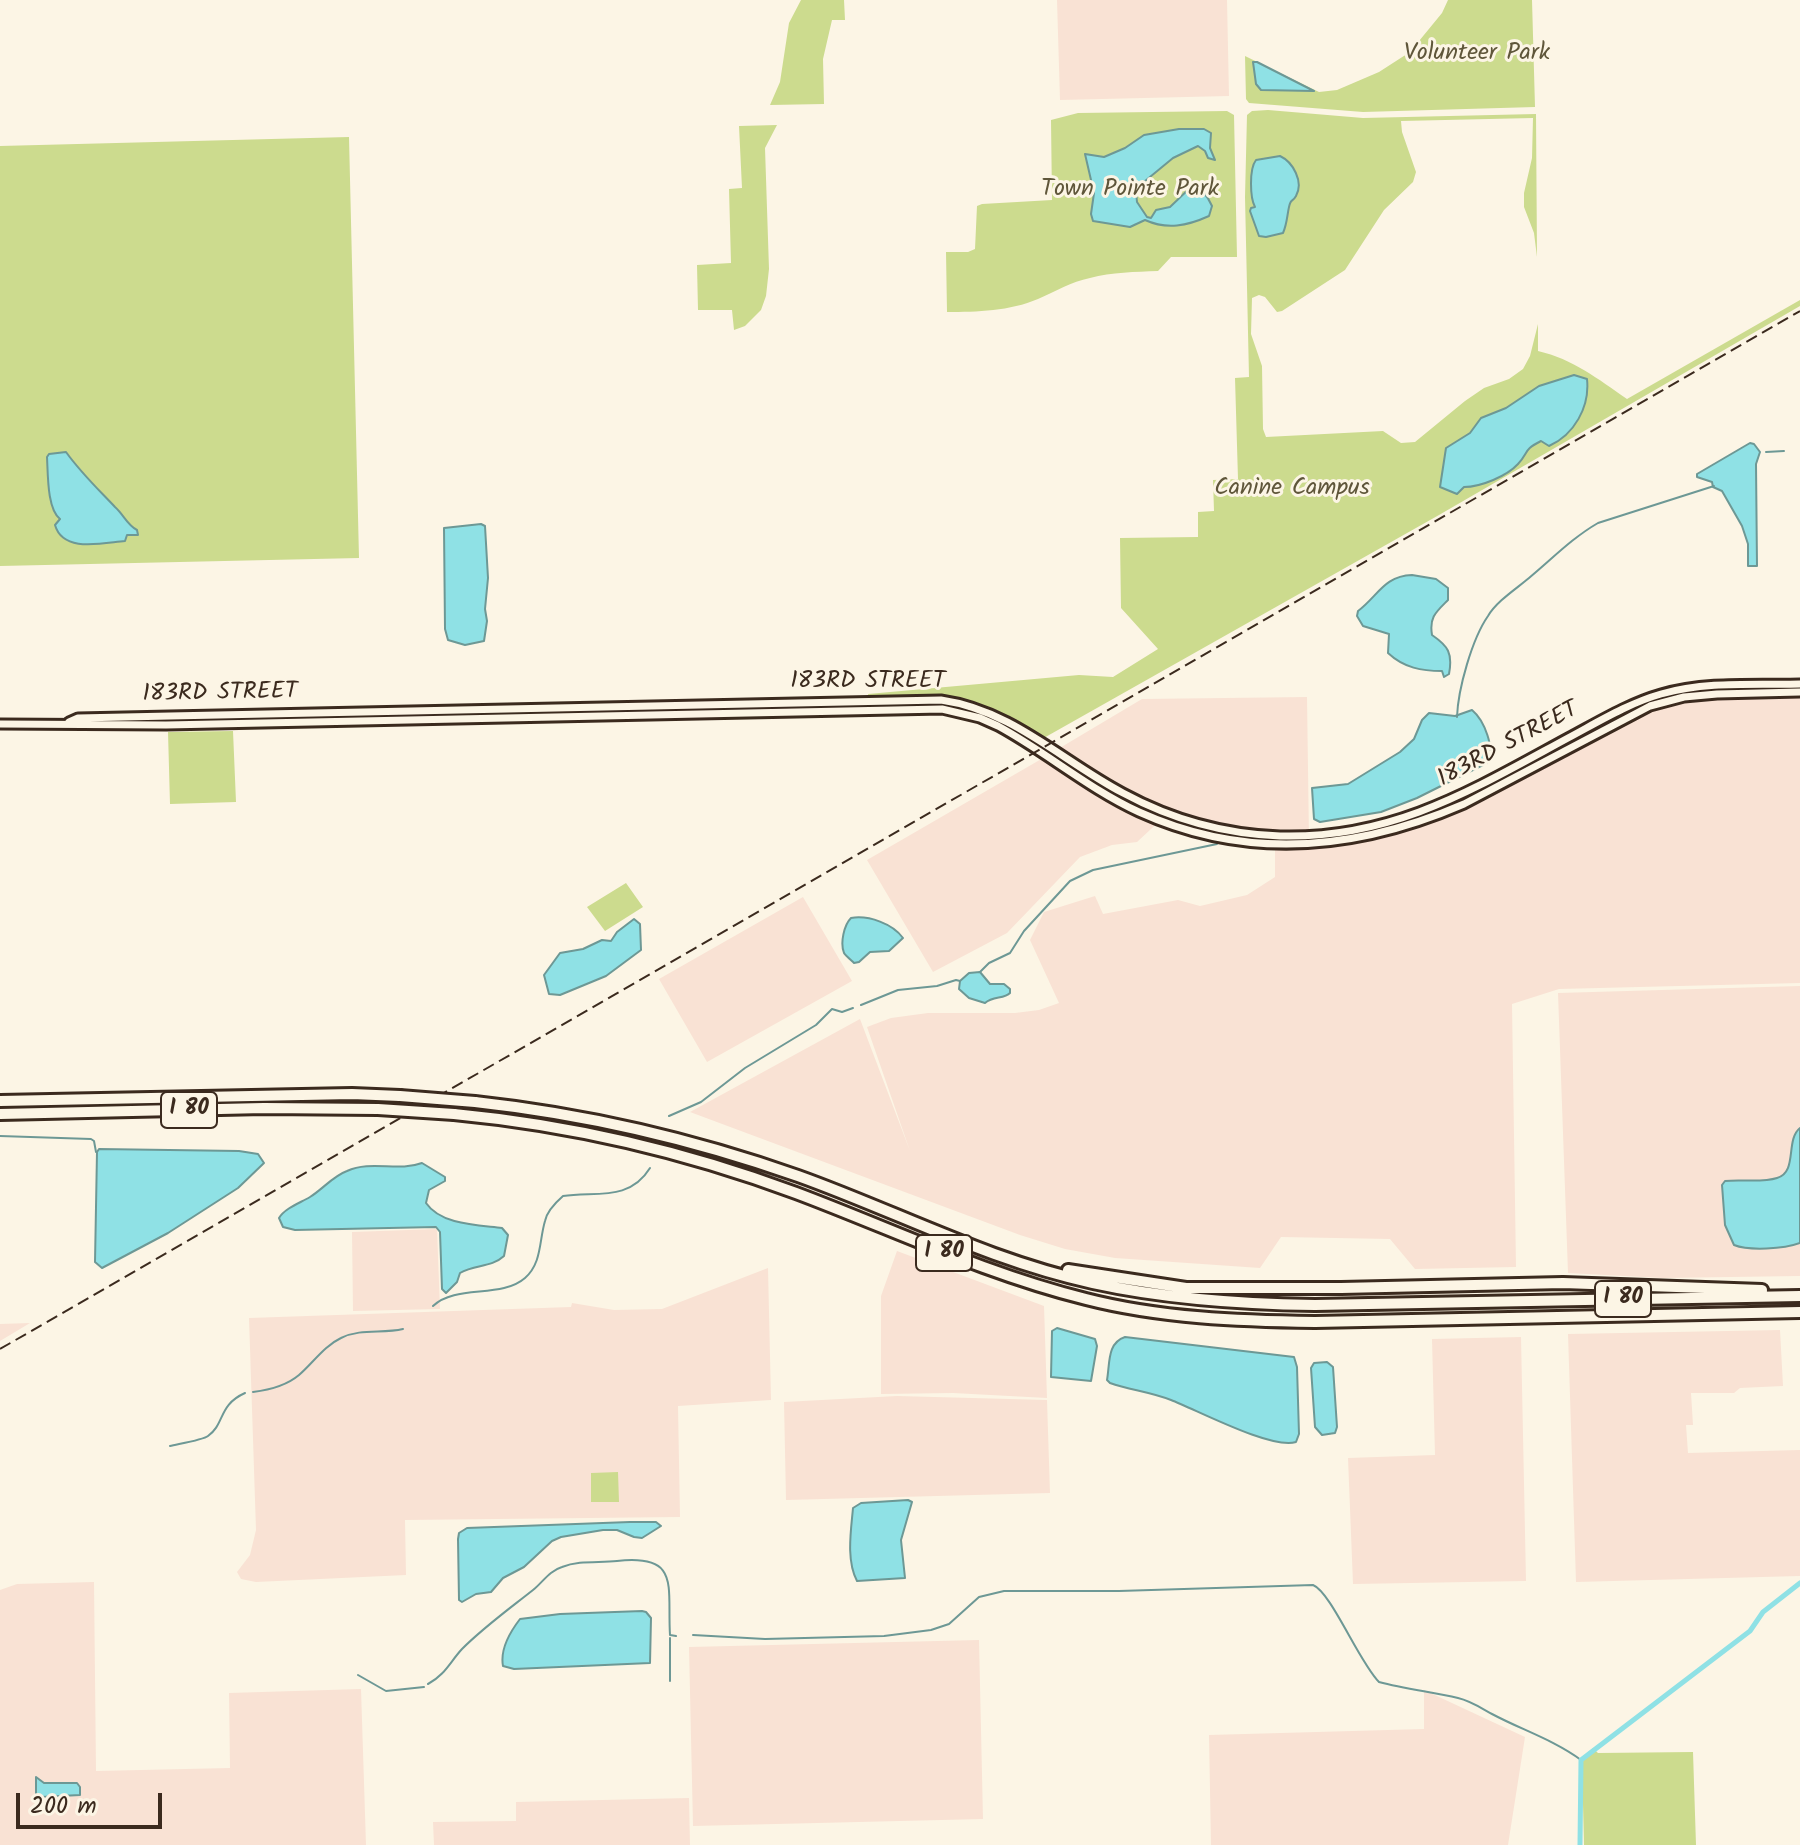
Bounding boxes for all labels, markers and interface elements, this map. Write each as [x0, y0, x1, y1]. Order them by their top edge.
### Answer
park label: Volunteer Park [1404, 41, 1550, 69]
park label: Town Pointe Park [1041, 177, 1219, 205]
park label: Canine Campus [1214, 476, 1370, 504]
street label: 183RD STREET [790, 669, 946, 697]
street label: 183RD STREET [142, 679, 298, 711]
street label: 183RD STREET [1434, 697, 1584, 795]
road number: I 80 [161, 1092, 217, 1128]
road number: I 80 [916, 1235, 972, 1271]
road number: I 80 [1595, 1281, 1651, 1317]
scale bar [20, 1777, 166, 1827]
text: 200 m [30, 1787, 97, 1826]

